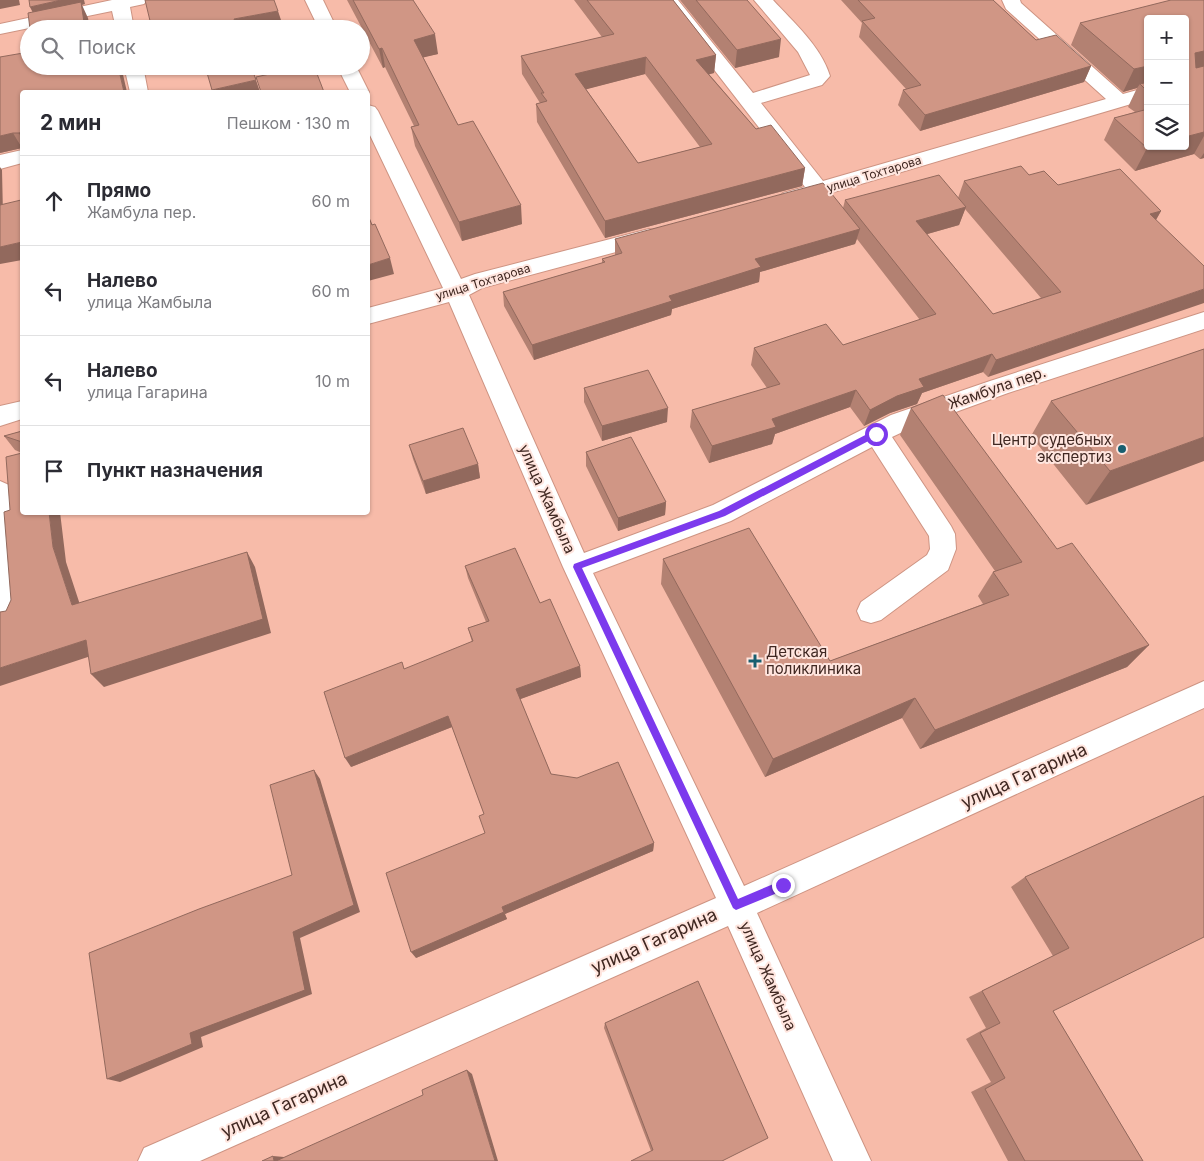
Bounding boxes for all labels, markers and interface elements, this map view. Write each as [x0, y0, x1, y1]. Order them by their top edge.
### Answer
map controls [1144, 15, 1189, 150]
button: + [1144, 15, 1189, 60]
search box [20, 20, 370, 75]
icon: search [38, 34, 66, 62]
text: Поиск [78, 36, 136, 59]
button: − [1144, 60, 1189, 105]
button: layers [1144, 105, 1189, 150]
text: 2 мин [40, 110, 101, 135]
text: Пешком · 130 m [227, 113, 350, 133]
street label: улица Тохтарова [825, 152, 923, 195]
text: Прямо [87, 179, 151, 202]
icon: ahead [40, 187, 68, 215]
text: 60 m [311, 191, 350, 211]
text: Жамбула пер. [87, 202, 196, 222]
street label: улица Тохтарова [434, 260, 532, 303]
text: Налево [87, 269, 158, 292]
icon: left [40, 277, 68, 305]
text: 60 m [311, 281, 350, 301]
text: улица Жамбыла [87, 292, 212, 312]
text: Налево [87, 359, 158, 382]
street label: Жамбула пер. [945, 362, 1048, 413]
icon: left [40, 367, 68, 395]
text: 10 m [315, 371, 350, 391]
text: улица Гагарина [87, 382, 208, 402]
route start [865, 423, 888, 446]
place label: Центр судебных экспертиз [992, 430, 1112, 466]
street label: улица Жамбыла [515, 441, 580, 556]
marker: Центр судебных экспертиз [1116, 443, 1128, 455]
icon: arrive [40, 457, 68, 485]
text: Пункт назначения [87, 459, 263, 482]
place label: Детская поликлиника [766, 642, 861, 678]
marker: Детская поликлиника [748, 654, 762, 668]
street label: улица Гагарина [957, 738, 1090, 813]
route end [772, 874, 795, 897]
street label: улица Гагарина [587, 903, 720, 978]
street label: улица Жамбыла [736, 918, 801, 1033]
street label: улица Гагарина [217, 1067, 350, 1142]

